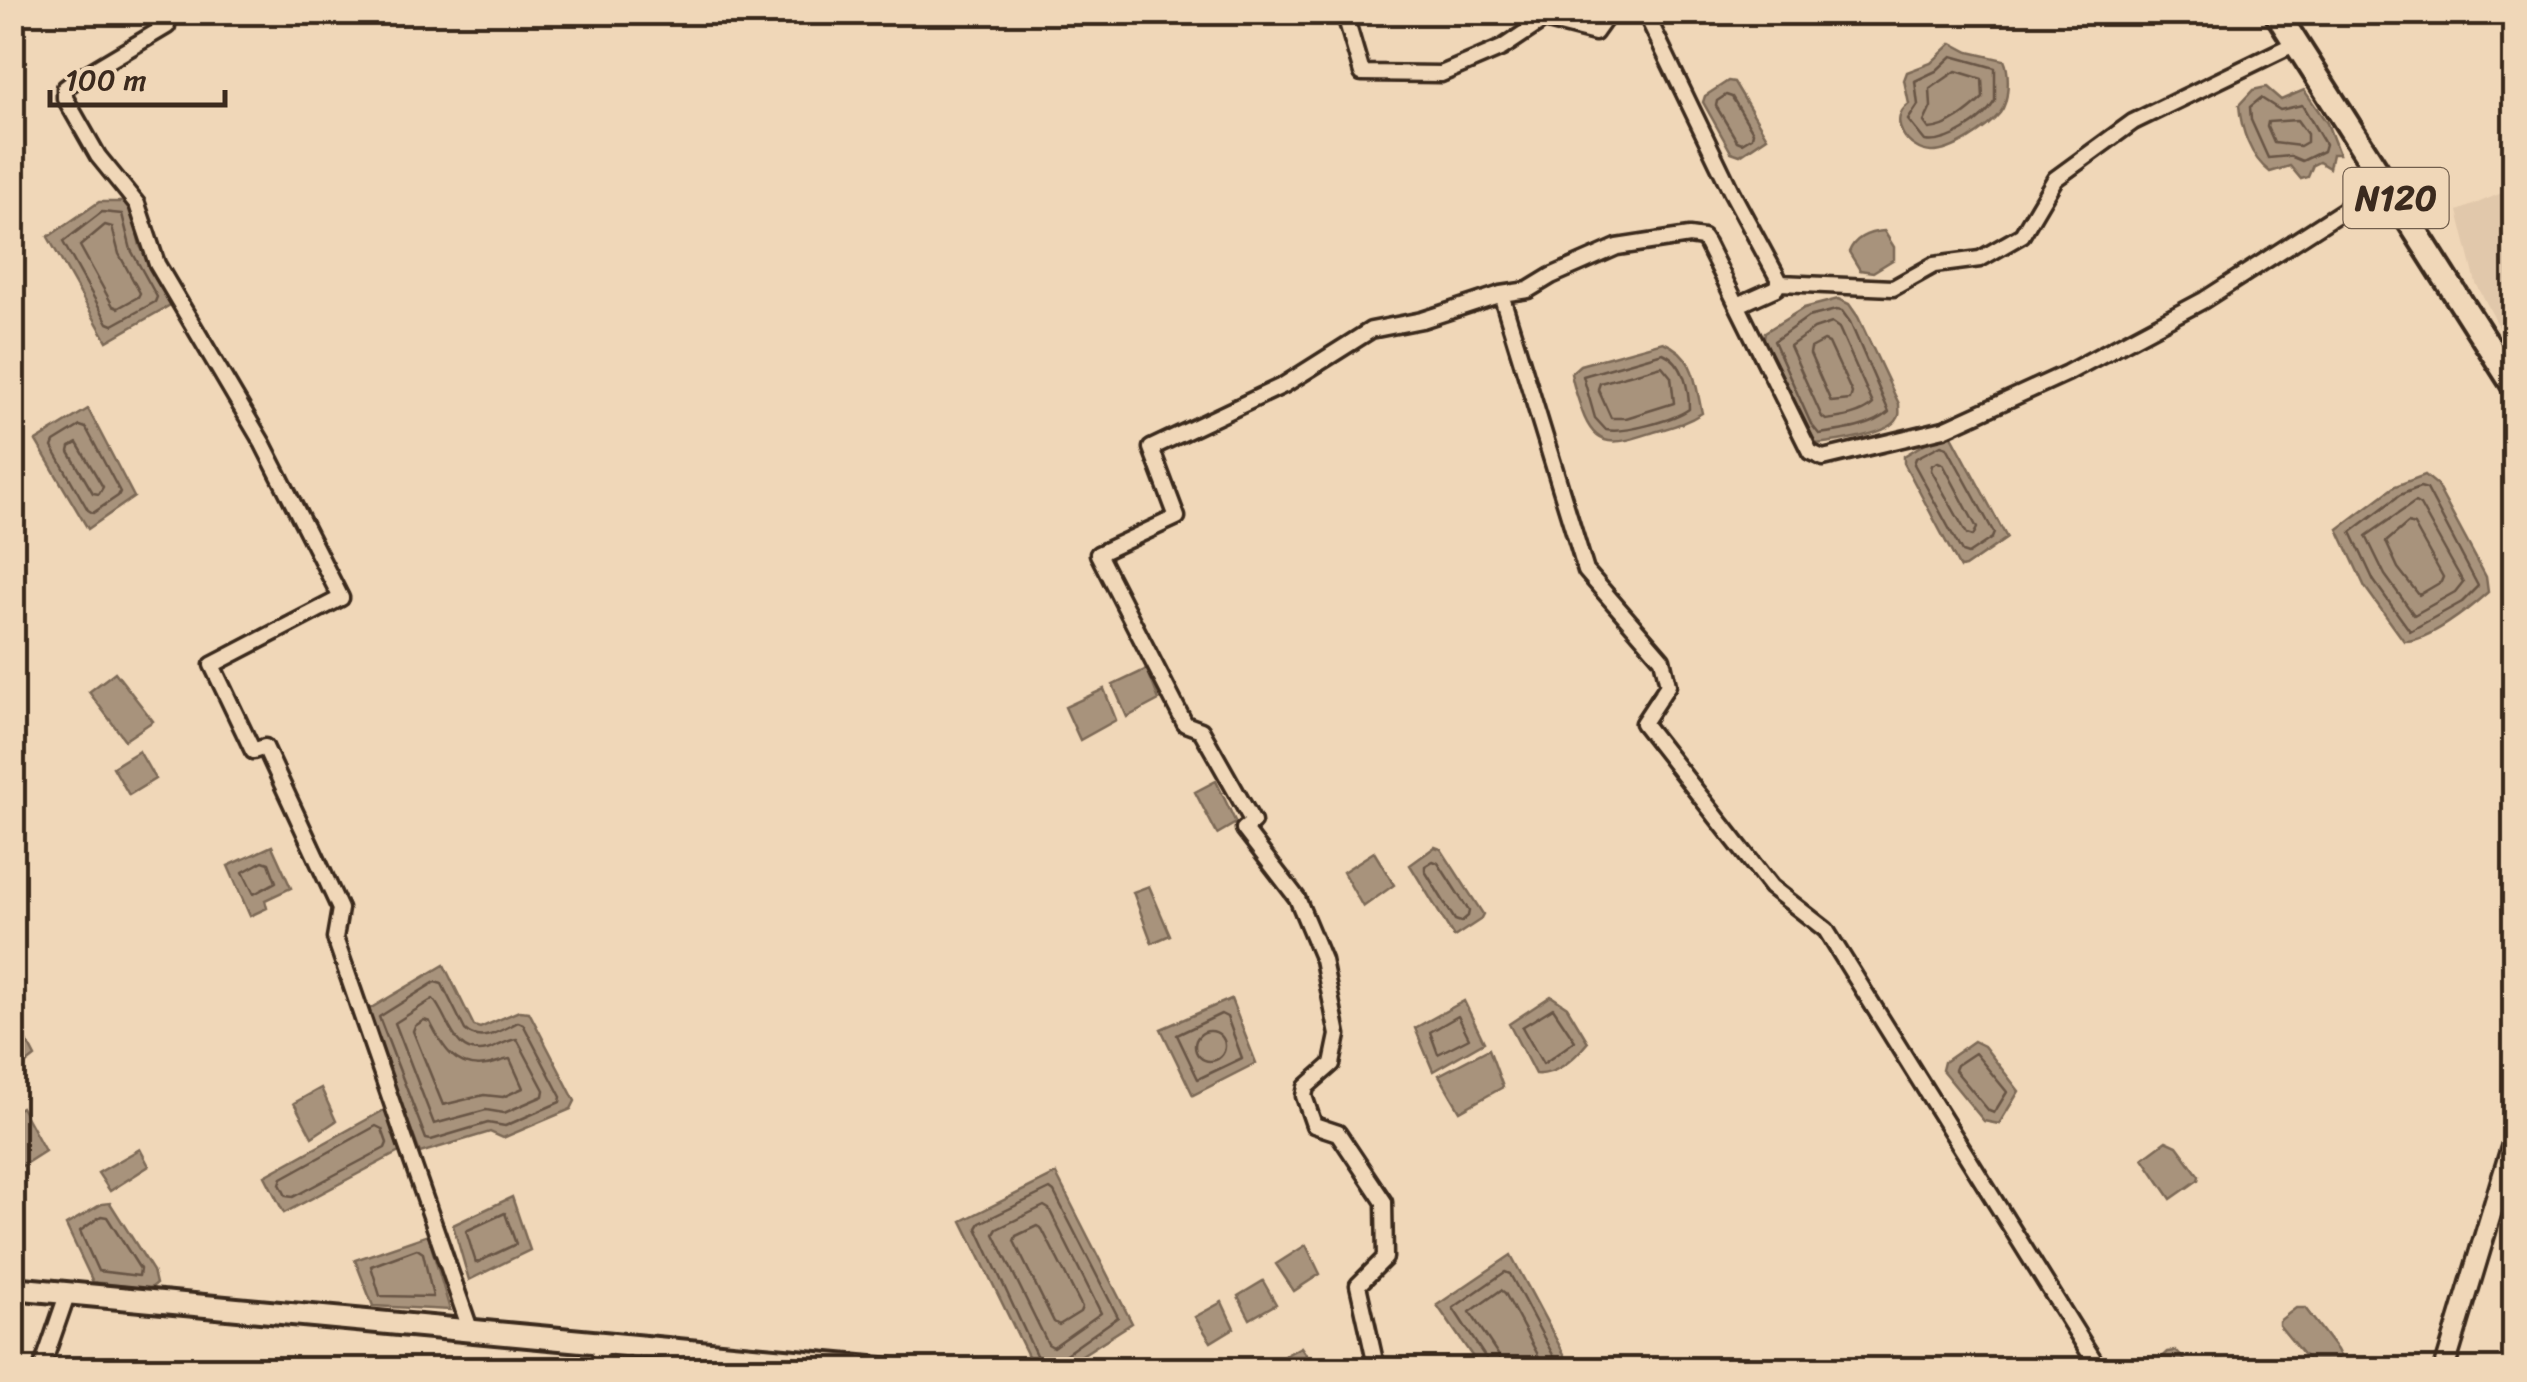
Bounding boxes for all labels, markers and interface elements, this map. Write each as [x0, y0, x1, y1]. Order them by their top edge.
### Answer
scale bar [50, 45, 225, 107]
text: 100 m [65, 53, 147, 107]
road number: N120 [2344, 168, 2448, 228]

